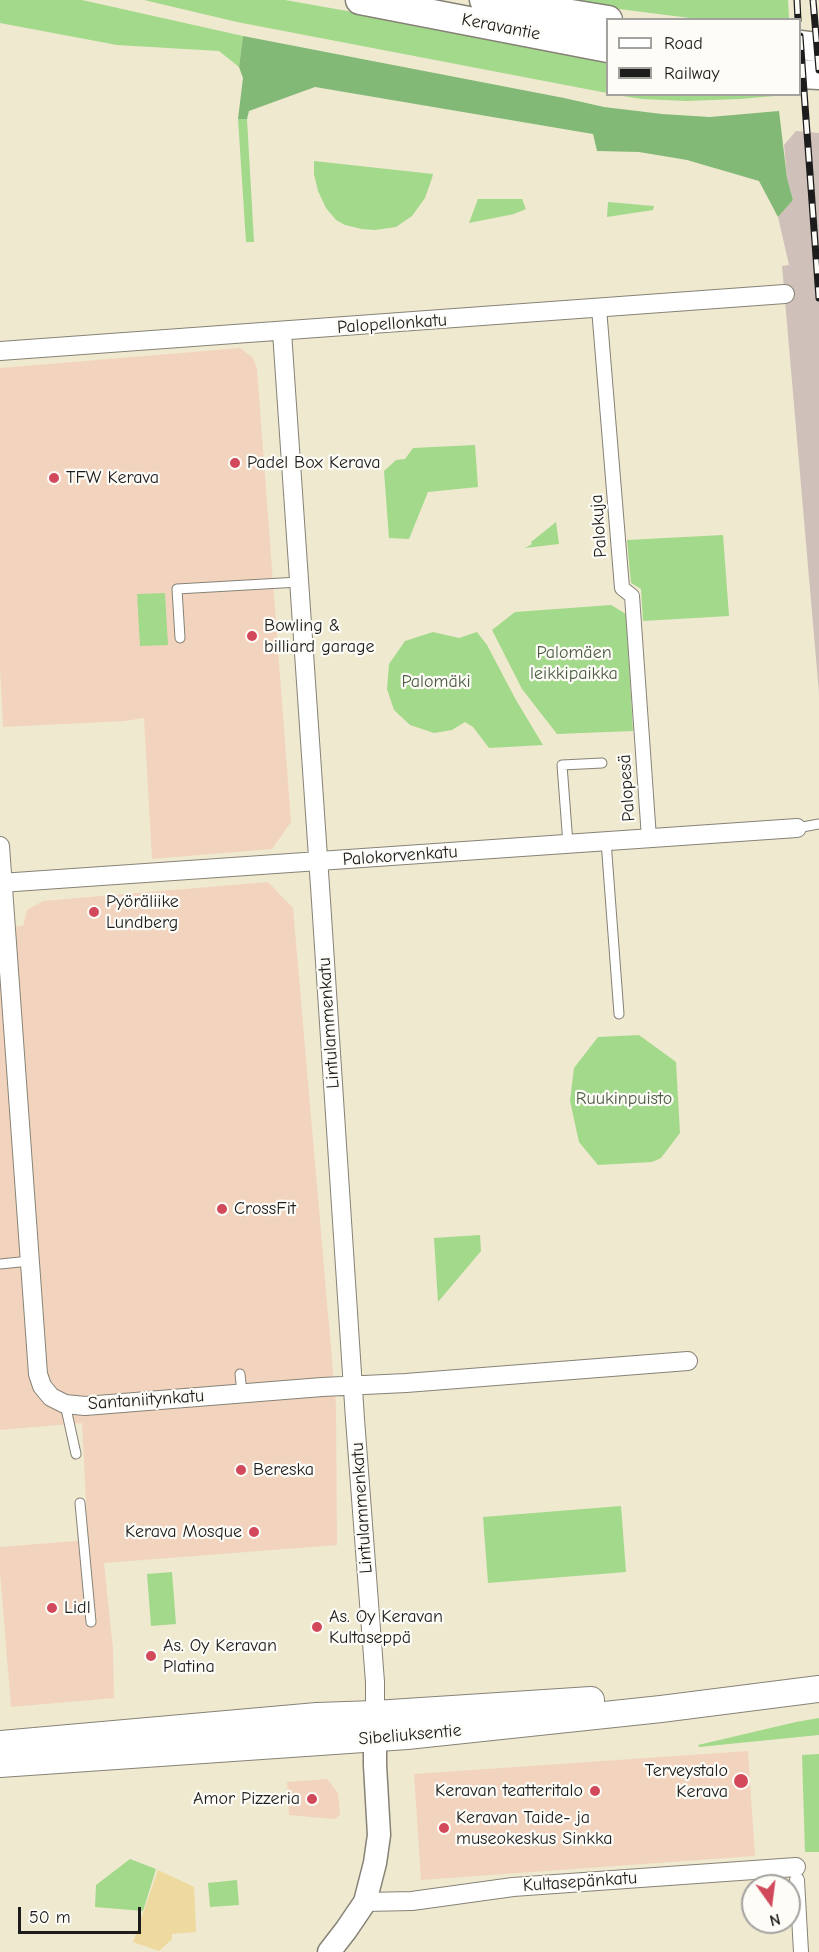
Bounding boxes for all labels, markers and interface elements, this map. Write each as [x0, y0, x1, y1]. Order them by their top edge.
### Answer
street label: Keravantie [460, 9, 542, 45]
legend [606, 18, 801, 96]
text: Road [664, 33, 703, 54]
text: Railway [664, 63, 720, 84]
street label: Palopellonkatu [336, 309, 448, 339]
place label: Padel Box Kerava [247, 452, 381, 474]
marker: Padel Box Kerava [228, 456, 242, 470]
place label: TFW Kerava [66, 467, 159, 489]
marker: TFW Kerava [47, 471, 61, 485]
street label: Palokuja [586, 494, 612, 558]
place label: Bowling & billiard garage [264, 615, 375, 658]
marker: Bowling & billiard garage [245, 629, 259, 643]
park label: Palomäen leikkipaikka [530, 642, 618, 684]
park label: Palomäki [401, 671, 471, 693]
street label: Palopesä [614, 754, 640, 822]
street label: Palokorvenkatu [342, 841, 458, 871]
place label: Pyöräliike Lundberg [106, 891, 179, 934]
marker: Pyöräliike Lundberg [87, 905, 101, 919]
street label: Lintulammenkatu [314, 957, 344, 1089]
park label: Ruukinpuisto [576, 1088, 672, 1110]
place label: CrossFit [234, 1198, 296, 1220]
marker: CrossFit [215, 1202, 229, 1216]
street label: Santaniitynkatu [87, 1385, 205, 1415]
street label: Lintulammenkatu [347, 1442, 377, 1574]
place label: Bereska [253, 1459, 314, 1481]
marker: Bereska [234, 1463, 248, 1477]
place label: Kerava Mosque [125, 1521, 242, 1543]
marker: Kerava Mosque [247, 1525, 261, 1539]
place label: Lidl [64, 1597, 91, 1619]
marker: Lidl [45, 1601, 59, 1615]
place label: As. Oy Keravan Kultaseppä [329, 1606, 443, 1648]
marker: As. Oy Keravan Kultaseppä [310, 1620, 324, 1634]
place label: As. Oy Keravan Platina [163, 1635, 277, 1678]
marker: As. Oy Keravan Platina [144, 1649, 158, 1663]
street label: Sibeliuksentie [358, 1720, 462, 1750]
place label: Terveystalo Kerava [645, 1760, 728, 1802]
marker: Terveystalo Kerava [732, 1772, 750, 1790]
place label: Keravan teatteritalo [435, 1780, 583, 1802]
marker: Keravan teatteritalo [588, 1784, 602, 1798]
place label: Amor Pizzeria [193, 1788, 300, 1810]
marker: Amor Pizzeria [305, 1792, 319, 1806]
place label: Keravan Taide- ja museokeskus Sinkka [456, 1807, 613, 1850]
marker: Keravan Taide- ja museokeskus Sinkka [437, 1821, 451, 1835]
street label: Kultasepänkatu [522, 1867, 638, 1897]
north arrow [741, 1874, 801, 1934]
scale bar [21, 1895, 144, 1933]
text: 50 m [29, 1907, 71, 1928]
text: N [768, 1910, 782, 1930]

